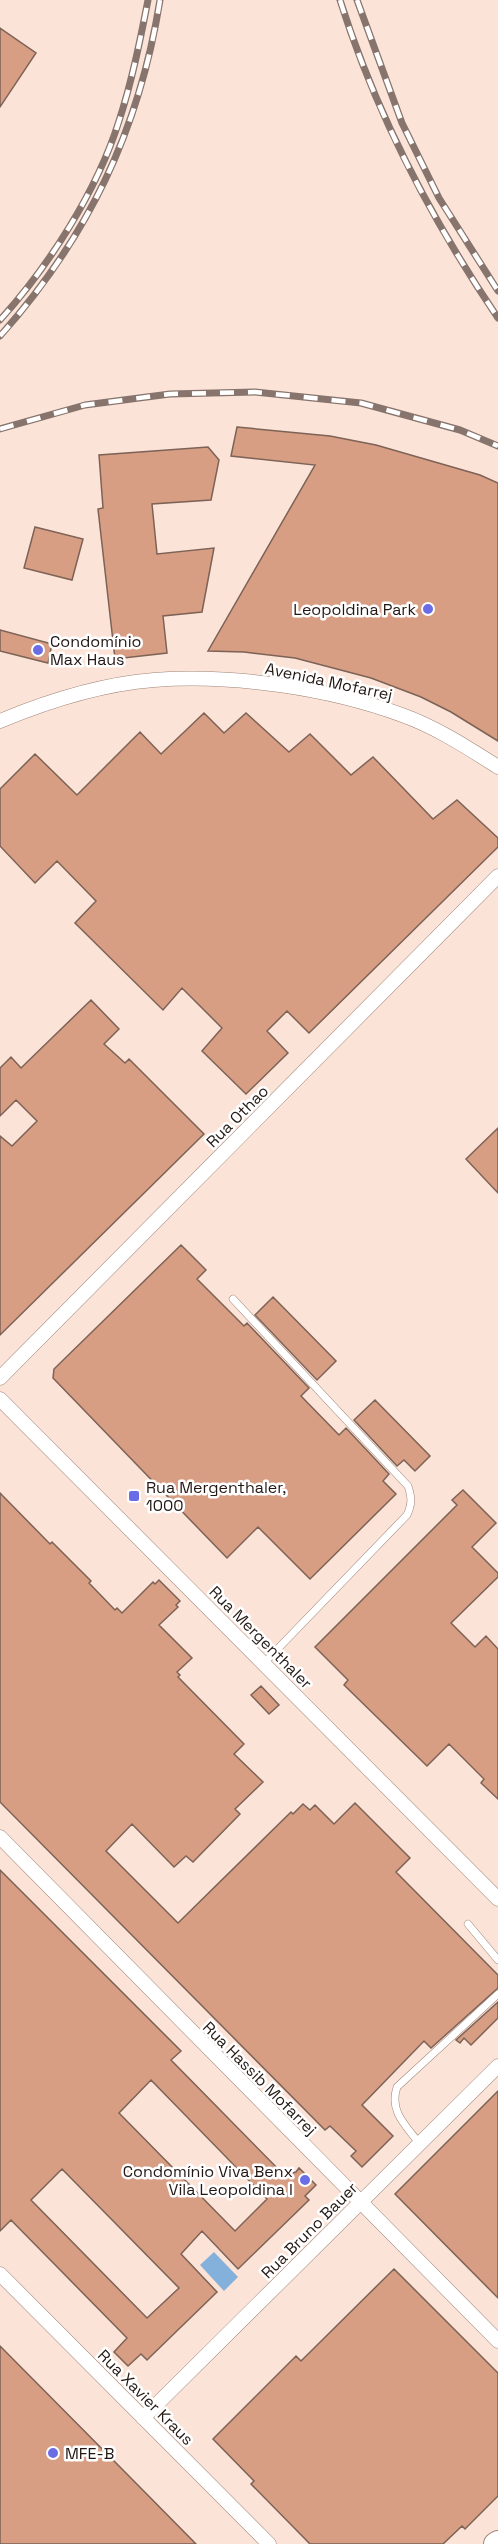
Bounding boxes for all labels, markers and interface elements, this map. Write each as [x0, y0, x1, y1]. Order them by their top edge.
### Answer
place label: Leopoldina Park [293, 599, 416, 620]
marker: Leopoldina Park [421, 602, 435, 616]
place label: Condomínio Max Haus [50, 631, 141, 670]
marker: Condomínio Max Haus [31, 643, 45, 657]
street label: Avenida Mofarrej [263, 658, 394, 705]
street label: Rua Othao [202, 1081, 273, 1152]
place label: Rua Mergenthaler, 1000 [146, 1477, 286, 1516]
marker: Rua Mergenthaler, 1000 [127, 1489, 141, 1503]
street label: Rua Mergenthaler [205, 1581, 317, 1693]
street label: Rua Hassib Mofarrej [198, 2017, 321, 2140]
place label: Condomínio Viva Benx Vila Leopoldina I [123, 2161, 293, 2200]
marker: Condomínio Viva Benx Vila Leopoldina I [298, 2173, 312, 2187]
street label: Rua Bruno Bauer [257, 2178, 362, 2283]
street label: Rua Xavier Kraus [93, 2345, 198, 2450]
place label: MFE-B [65, 2443, 114, 2464]
marker: MFE-B [46, 2446, 60, 2460]

